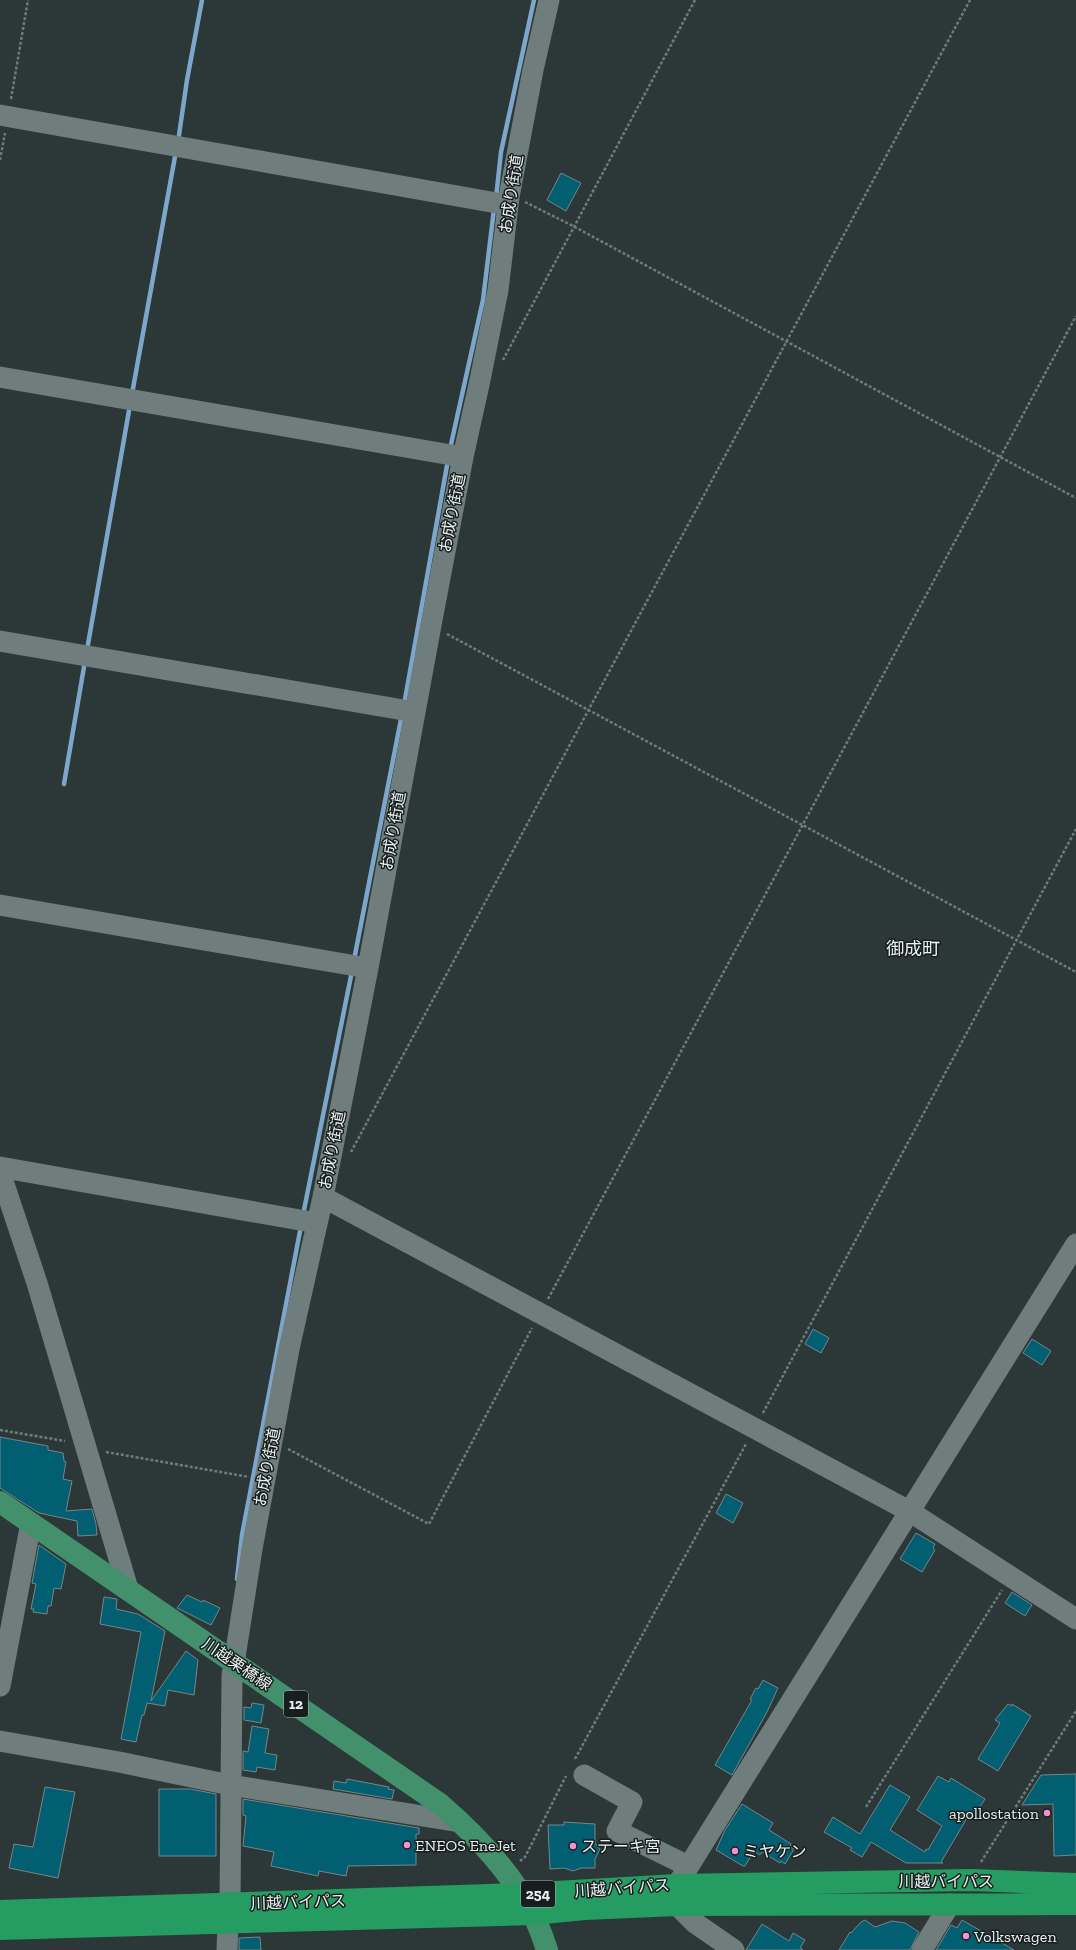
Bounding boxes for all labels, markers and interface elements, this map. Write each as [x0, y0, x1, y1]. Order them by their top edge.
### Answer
street label: お成り街道 [495, 153, 527, 235]
street label: お成り街道 [435, 472, 469, 554]
street label: お成り街道 [377, 790, 409, 872]
district label: 御成町 [886, 938, 940, 960]
street label: お成り街道 [315, 1109, 349, 1191]
street label: お成り街道 [250, 1426, 284, 1508]
street label: 川越栗橋線 [199, 1634, 275, 1694]
road number: 12 [284, 1691, 308, 1717]
place label: apollostation [949, 1804, 1040, 1823]
marker: apollostation [1042, 1808, 1052, 1818]
place label: ENEOS EneJet [415, 1836, 516, 1855]
place label: ステーキ宮 [581, 1837, 661, 1856]
marker: ENEOS EneJet [402, 1840, 412, 1850]
marker: ステーキ宮 [568, 1841, 578, 1851]
place label: ミヤケン [743, 1842, 807, 1861]
marker: ミヤケン [730, 1846, 740, 1856]
street label: 川越バイパス [898, 1872, 994, 1891]
street label: 川越バイパス [574, 1875, 670, 1901]
road number: 254 [521, 1881, 555, 1907]
street label: 川越バイパス [250, 1891, 346, 1913]
place label: Volkswagen [973, 1927, 1057, 1946]
marker: Volkswagen [961, 1931, 971, 1941]

